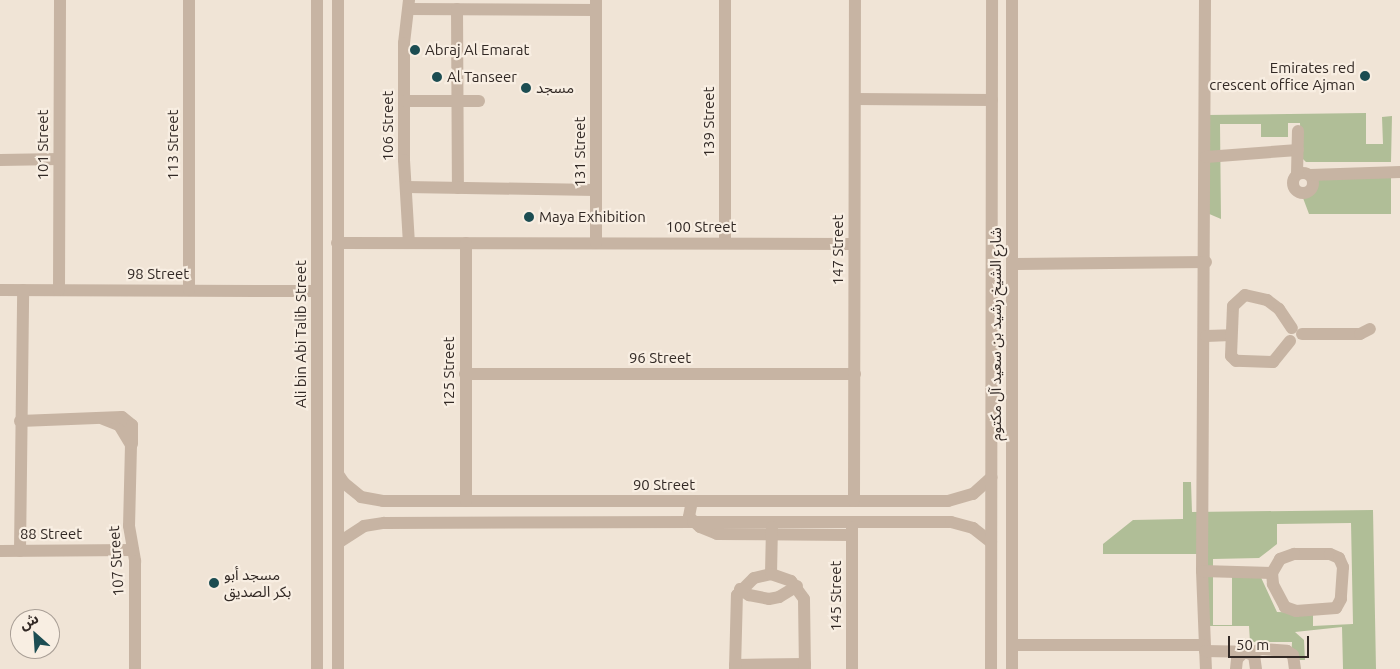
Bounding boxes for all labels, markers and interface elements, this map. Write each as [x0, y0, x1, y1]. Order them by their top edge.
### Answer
place label: Abraj Al Emarat [425, 41, 529, 59]
marker: Abraj Al Emarat [409, 44, 421, 56]
place label: Emirates red crescent office Ajman [1209, 58, 1355, 93]
place label: Al Tanseer [447, 68, 517, 86]
marker: Emirates red crescent office Ajman [1359, 70, 1371, 82]
marker: Al Tanseer [431, 71, 443, 83]
place label: مسجد [536, 79, 574, 97]
marker: مسجد [520, 82, 532, 94]
street label: 139 Street [700, 87, 718, 157]
street label: 106 Street [379, 91, 397, 161]
street label: 101 Street [34, 110, 52, 180]
street label: 113 Street [164, 110, 182, 180]
street label: 131 Street [571, 117, 589, 187]
place label: Maya Exhibition [539, 208, 646, 226]
marker: Maya Exhibition [523, 211, 535, 223]
street label: 147 Street [829, 215, 847, 285]
street label: 100 Street [666, 218, 736, 236]
street label: شارع الشيخ رشيد بن سعيد آل مكتوم [987, 227, 1005, 441]
street label: Ali bin Abi Talib Street [292, 260, 310, 408]
street label: 98 Street [127, 265, 189, 283]
street label: 125 Street [440, 337, 458, 407]
street label: 96 Street [629, 349, 691, 367]
street label: 90 Street [633, 476, 695, 494]
street label: 88 Street [20, 525, 82, 543]
street label: 107 Street [105, 525, 127, 597]
street label: 145 Street [827, 561, 845, 631]
place label: مسجد أبو بكر الصديق [224, 565, 291, 600]
marker: مسجد أبو بكر الصديق [208, 577, 220, 589]
north arrow [10, 609, 60, 659]
text: ش [17, 610, 41, 633]
scale bar [1230, 626, 1311, 658]
text: 50 m [1236, 636, 1269, 653]

